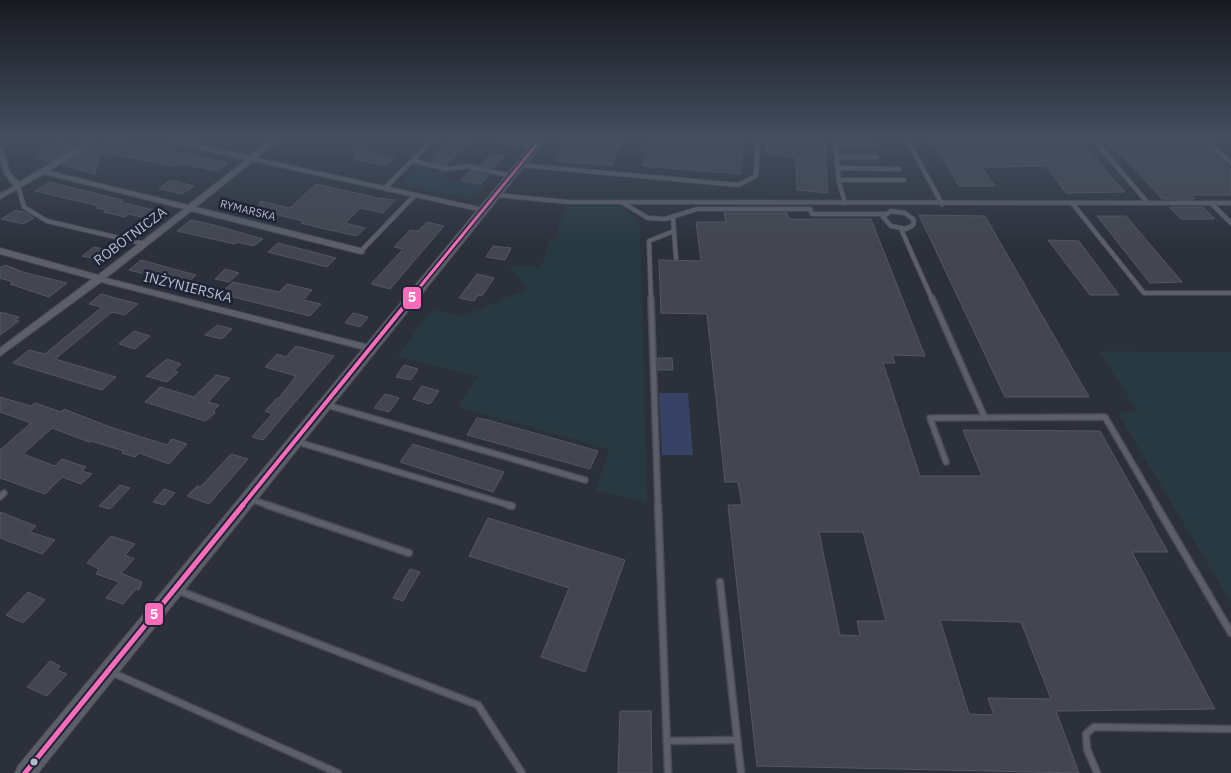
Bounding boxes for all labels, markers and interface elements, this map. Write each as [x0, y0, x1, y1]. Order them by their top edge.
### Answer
street label: RYMARSKA [219, 196, 277, 224]
street label: ROBOTNICZA [90, 203, 170, 269]
street label: INŻYNIERSKA [142, 267, 234, 307]
line badge: 5 [402, 286, 422, 310]
text: 5 [408, 288, 416, 306]
line badge: 5 [144, 602, 164, 626]
text: 5 [150, 605, 158, 623]
unlabelled marker [29, 757, 39, 767]

